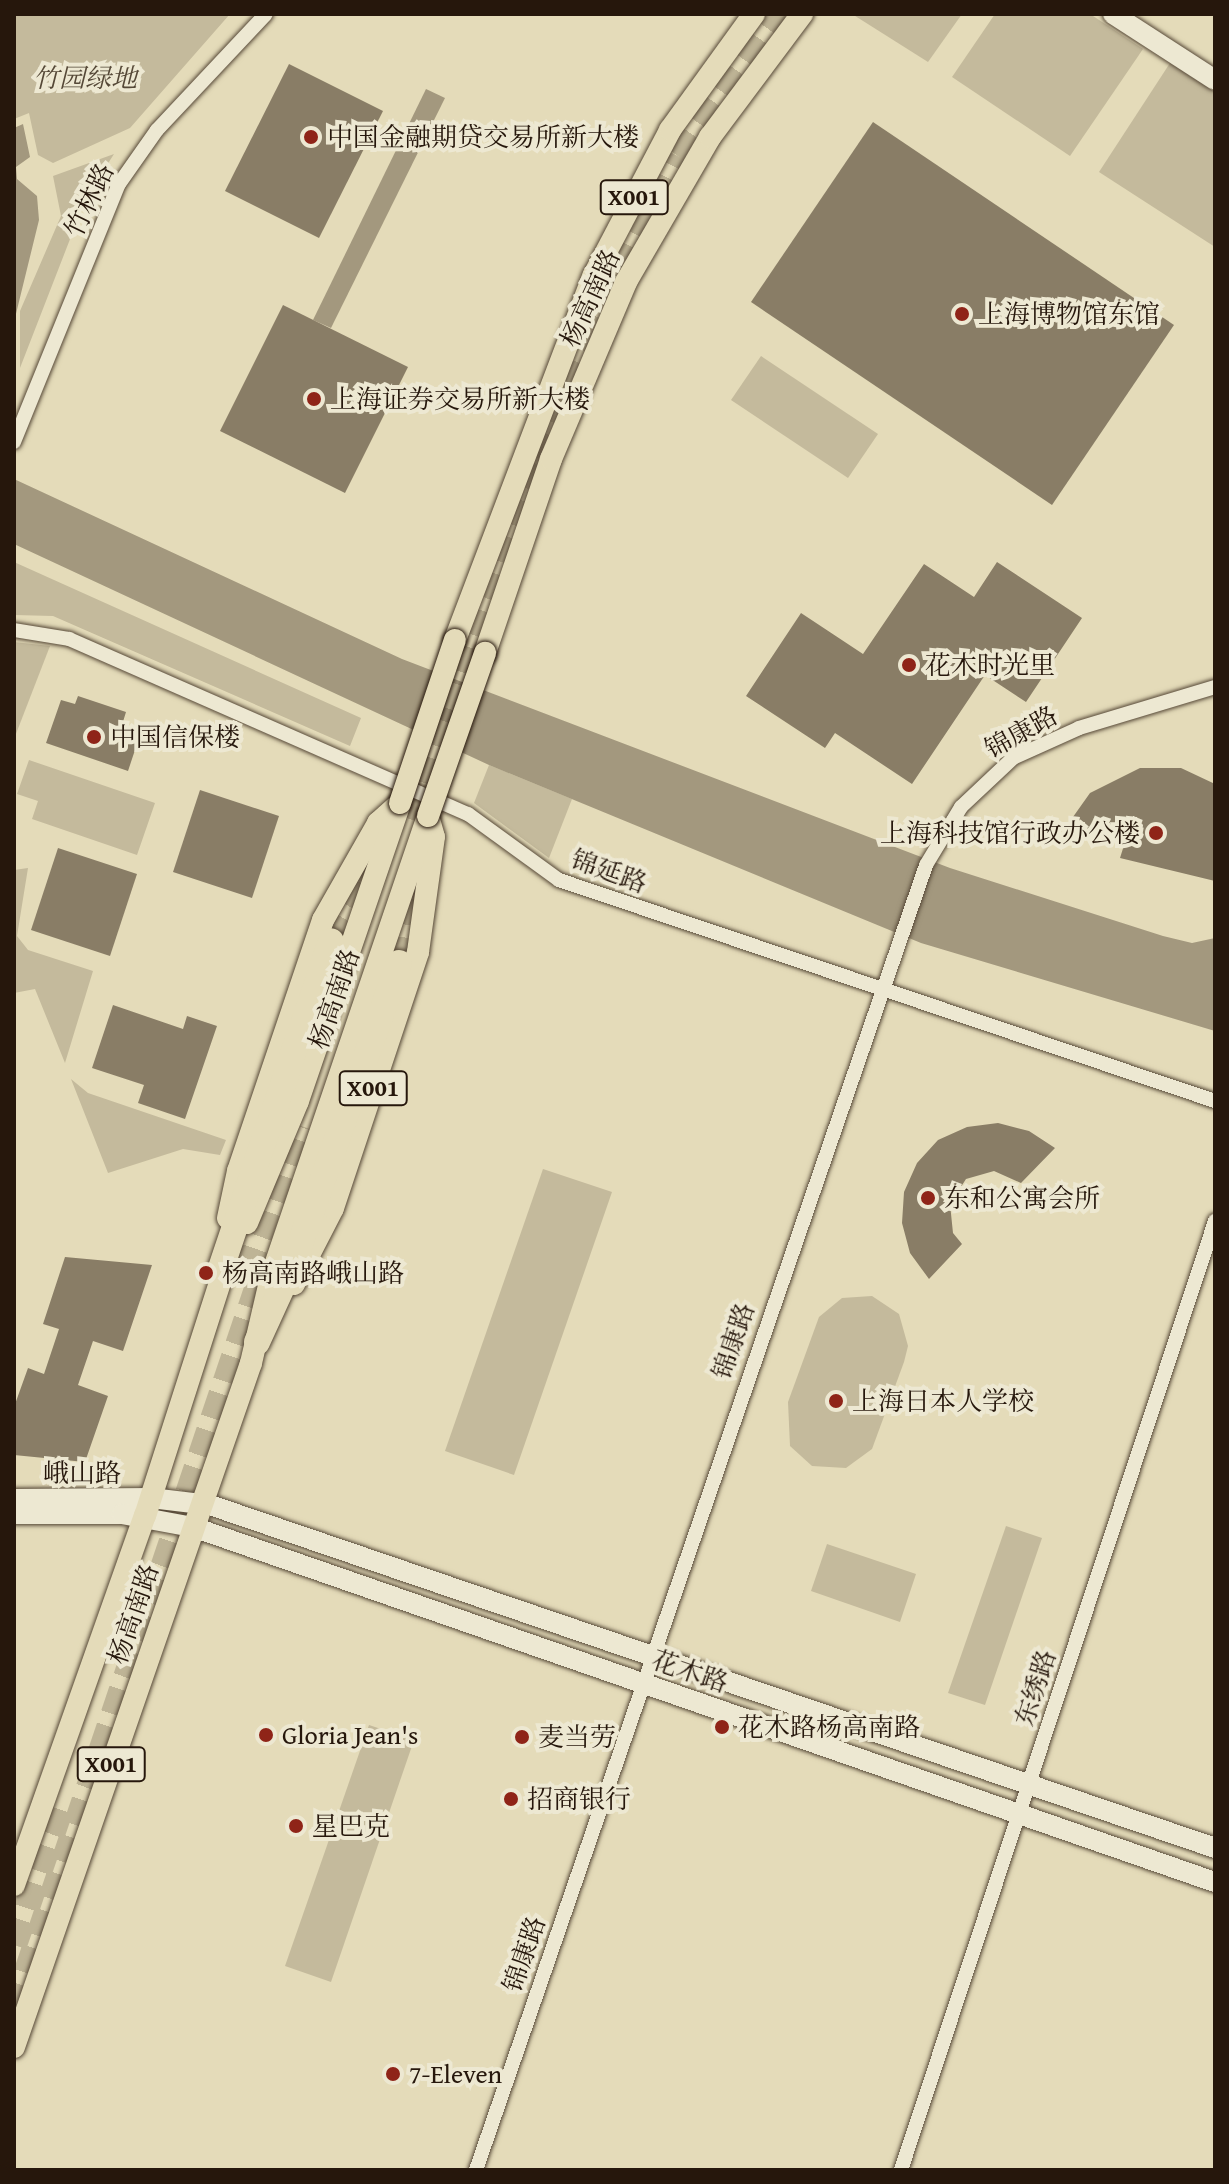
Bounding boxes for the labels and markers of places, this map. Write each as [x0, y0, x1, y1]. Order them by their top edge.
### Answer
place label: 中国金融期贷交易所新大楼 [327, 121, 639, 153]
marker: 中国金融期贷交易所新大楼 [302, 128, 320, 146]
place label: 上海博物馆东馆 [978, 298, 1160, 330]
marker: 上海博物馆东馆 [953, 305, 971, 323]
place label: 上海证券交易所新大楼 [330, 383, 590, 415]
marker: 上海证券交易所新大楼 [305, 390, 323, 408]
place label: 花木时光里 [925, 649, 1055, 681]
marker: 花木时光里 [900, 656, 918, 674]
place label: 中国信保楼 [110, 721, 240, 753]
marker: 中国信保楼 [85, 728, 103, 746]
place label: 上海科技馆行政办公楼 [880, 817, 1140, 849]
marker: 上海科技馆行政办公楼 [1147, 824, 1165, 842]
place label: 东和公寓会所 [944, 1182, 1100, 1214]
marker: 东和公寓会所 [919, 1189, 937, 1207]
place label: 杨高南路峨山路 [222, 1257, 404, 1289]
marker: 杨高南路峨山路 [197, 1264, 215, 1282]
place label: 上海日本人学校 [852, 1385, 1034, 1417]
marker: 上海日本人学校 [827, 1392, 845, 1410]
place label: 花木路杨高南路 [738, 1711, 920, 1743]
marker: 花木路杨高南路 [713, 1718, 731, 1736]
place label: Gloria Jean's [282, 1719, 418, 1751]
place label: 麦当劳 [538, 1721, 616, 1753]
marker: Gloria Jean's [257, 1726, 275, 1744]
marker: 麦当劳 [513, 1728, 531, 1746]
place label: 招商银行 [527, 1783, 631, 1815]
marker: 招商银行 [502, 1790, 520, 1808]
place label: 星巴克 [312, 1810, 390, 1842]
marker: 星巴克 [287, 1817, 305, 1835]
place label: 7-Eleven [409, 2058, 502, 2090]
marker: 7-Eleven [384, 2065, 402, 2083]

